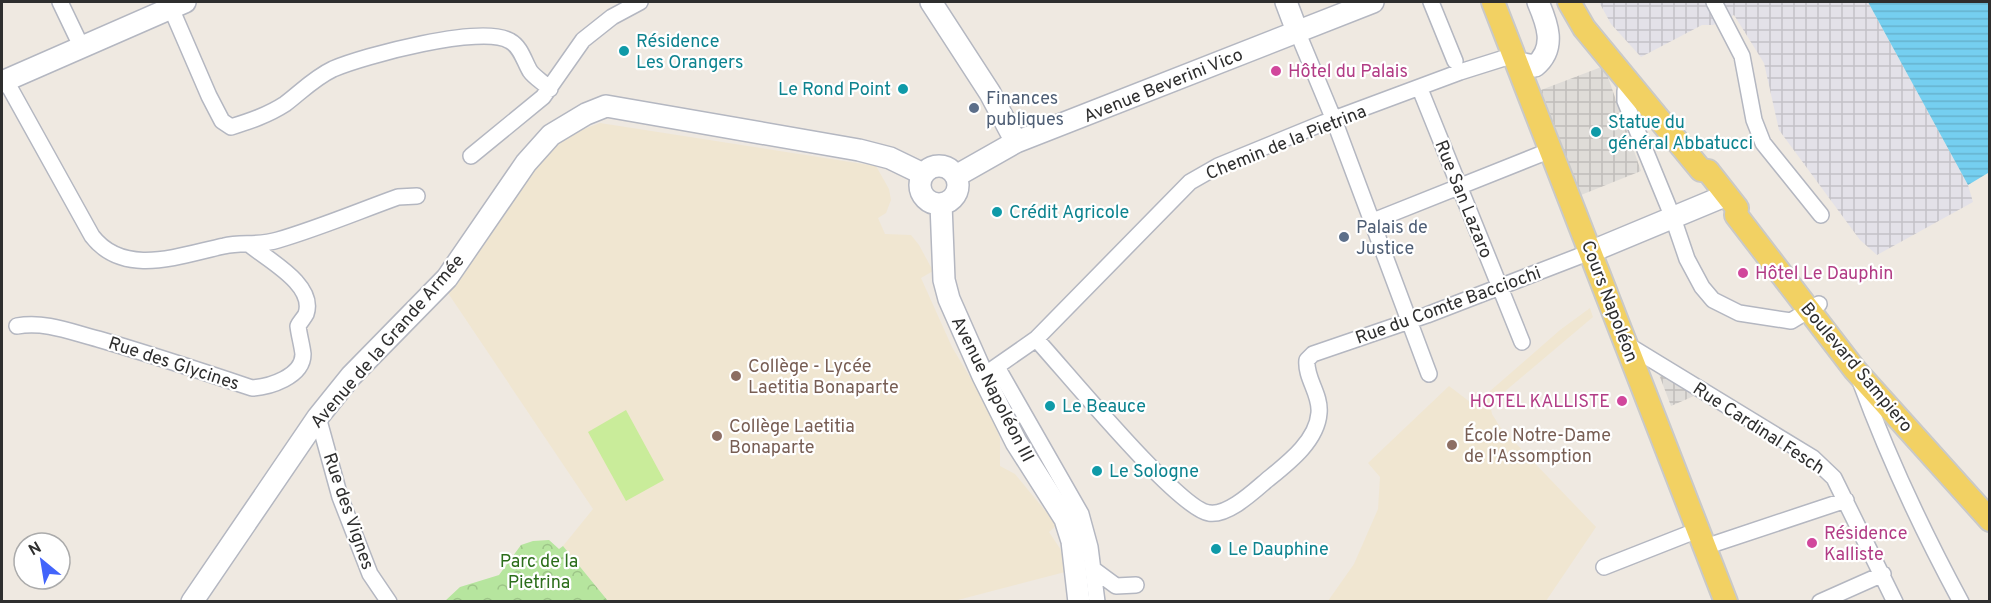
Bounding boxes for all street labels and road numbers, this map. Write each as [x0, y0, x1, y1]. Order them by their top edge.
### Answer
street label: Avenue Beverini Vico [1080, 44, 1247, 129]
street label: Chemin de la Pietrina [1203, 101, 1370, 186]
street label: Rue San Lazaro [1428, 137, 1497, 262]
street label: Cours Napoléon [1575, 237, 1642, 366]
street label: Avenue de la Grande Armée [306, 250, 470, 434]
street label: Rue du Comte Bacciochi [1353, 262, 1544, 351]
street label: Boulevard Sampiero [1795, 298, 1917, 438]
street label: Avenue Napoléon III [945, 313, 1038, 466]
street label: Rue des Glycines [105, 332, 242, 396]
street label: Rue Cardinal Fesch [1688, 378, 1828, 480]
street label: Rue des Vignes [317, 450, 378, 573]

